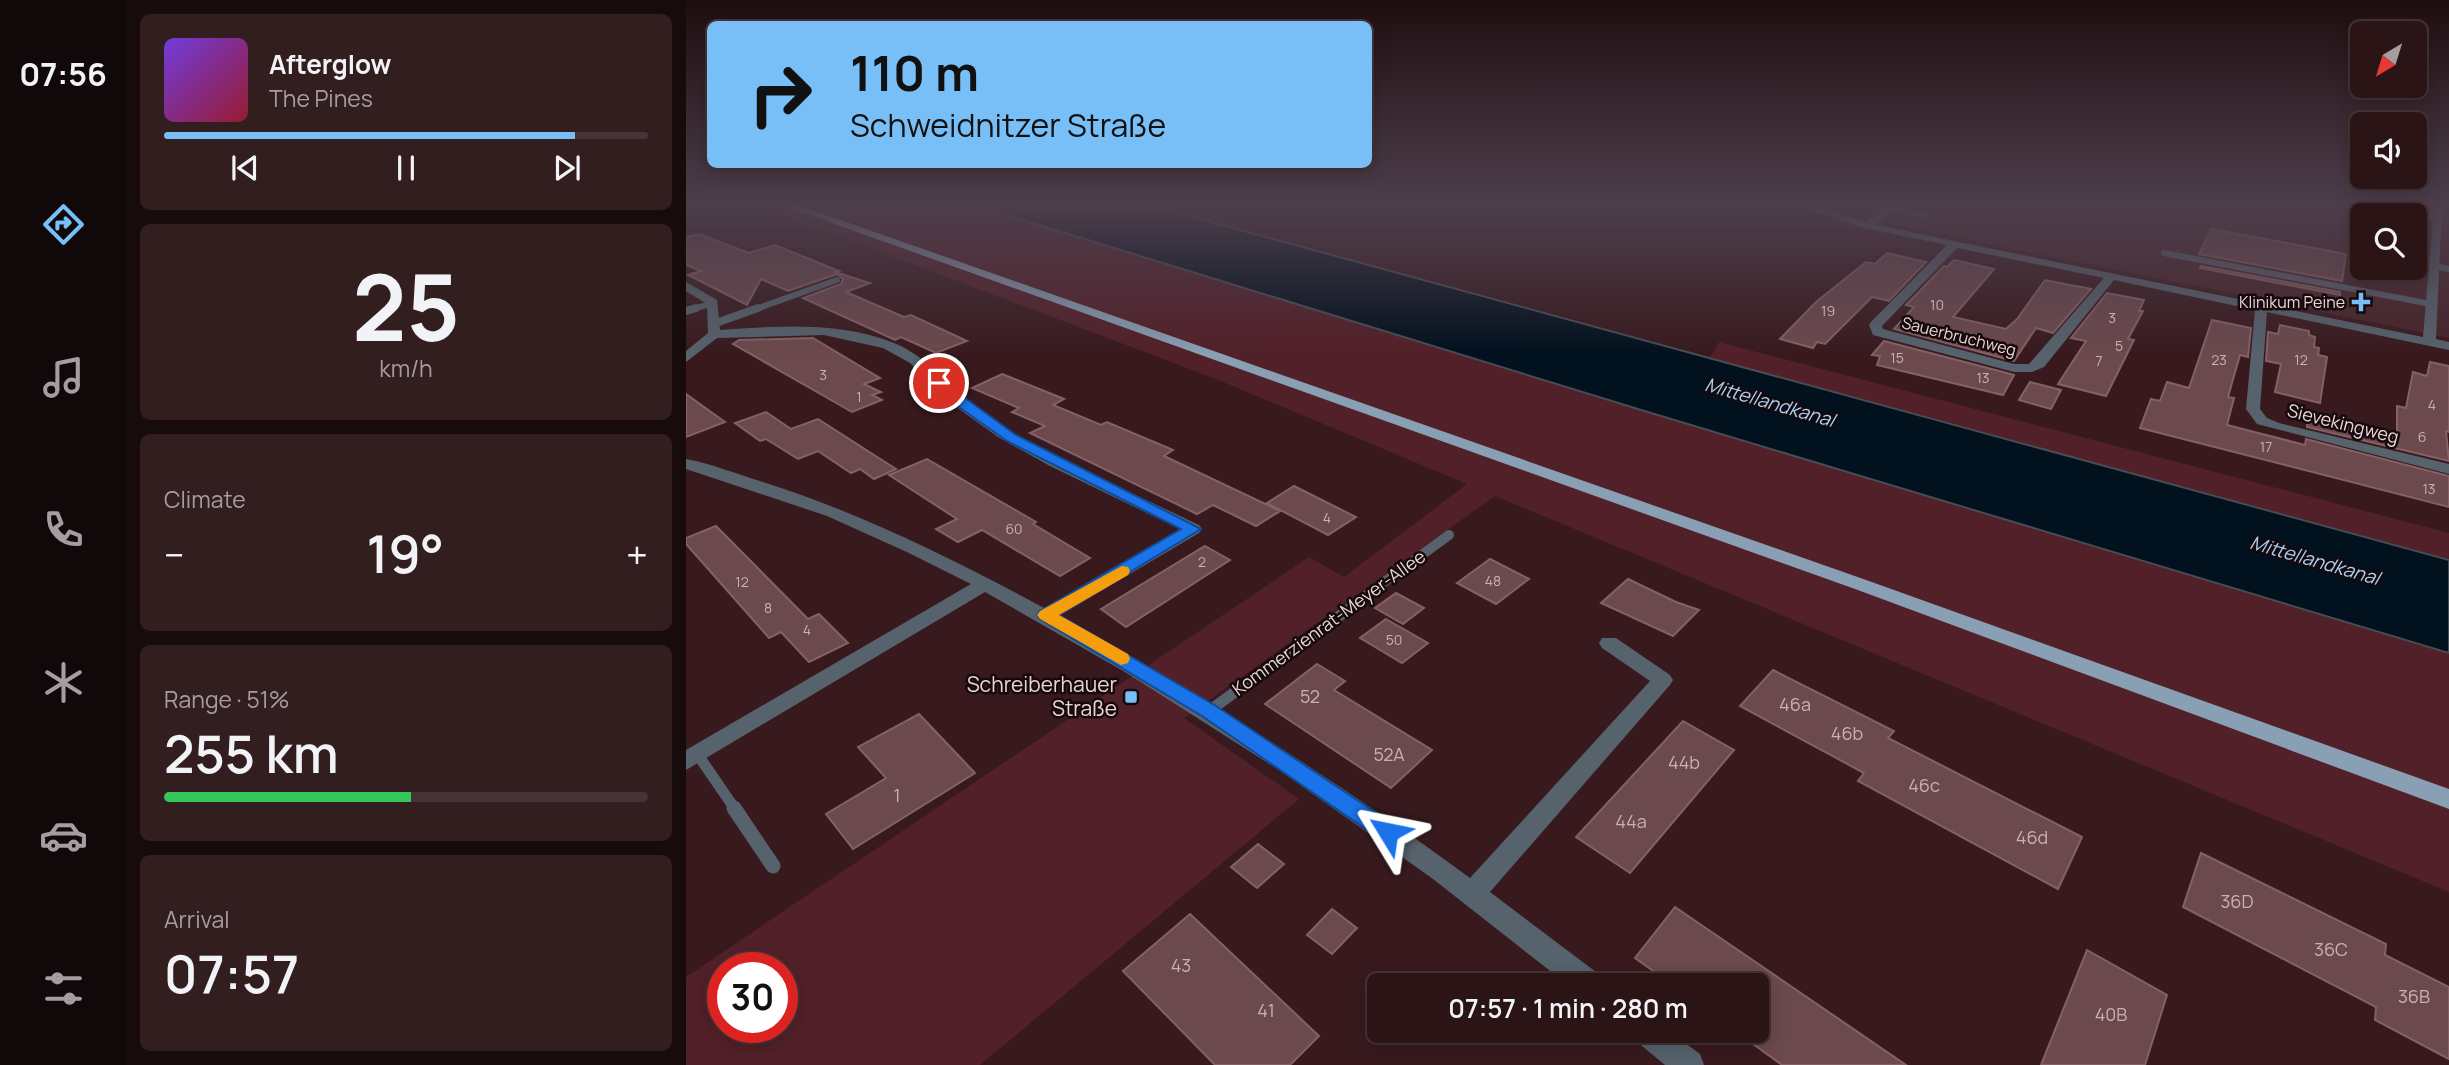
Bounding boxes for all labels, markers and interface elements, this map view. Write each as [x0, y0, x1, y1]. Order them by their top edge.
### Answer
north arrow [2350, 21, 2427, 98]
map controls [2350, 21, 2427, 280]
text: 110 m [850, 39, 979, 106]
text: Afterglow [269, 46, 391, 82]
icon: right [735, 49, 826, 140]
text: 07:56 [19, 52, 107, 96]
text: The Pines [269, 82, 373, 114]
text: Schweidnitzer Straße [850, 103, 1166, 147]
button: sound [2350, 112, 2427, 189]
icon: previous [226, 149, 264, 187]
icon: pause [387, 149, 425, 187]
icon: next [548, 149, 586, 187]
icon: directions [39, 200, 88, 249]
button: search [2350, 203, 2427, 280]
text: 25 [352, 244, 460, 368]
place label: Klinikum Peine [2239, 291, 2345, 313]
marker: Klinikum Peine [2351, 292, 2371, 312]
house number: 10 [1930, 295, 1944, 314]
house number: 19 [1821, 301, 1835, 320]
house number: 3 [2108, 308, 2116, 327]
street label: Sauerbruchweg [1899, 311, 2019, 361]
house number: 5 [2115, 336, 2123, 355]
house number: 15 [1890, 348, 1904, 367]
house number: 23 [2211, 350, 2227, 369]
house number: 12 [2294, 350, 2308, 369]
house number: 7 [2095, 351, 2103, 370]
text: km/h [379, 352, 433, 384]
icon: music [39, 353, 88, 402]
pin [909, 353, 969, 413]
icon: arrive [920, 364, 958, 402]
house number: 3 [819, 365, 827, 384]
house number: 13 [1976, 368, 1990, 387]
water label: Mittellandkanal [1702, 371, 1840, 434]
house number: 1 [856, 387, 862, 406]
house number: 4 [2428, 395, 2436, 414]
street label: Sievekingweg [2285, 398, 2401, 448]
house number: 6 [2418, 427, 2426, 446]
house number: 17 [2260, 437, 2272, 456]
house number: 13 [2422, 479, 2436, 498]
text: Climate [164, 483, 246, 515]
icon: phone [39, 505, 88, 554]
house number: 4 [1323, 508, 1331, 527]
text: 19° [366, 518, 444, 589]
house number: 60 [1005, 519, 1023, 538]
text: − [164, 528, 185, 580]
text: + [626, 528, 648, 580]
water label: Mittellandkanal [2247, 529, 2385, 592]
street label: Kommerzienrat-Meyer-Allee [1227, 544, 1430, 700]
house number: 2 [1198, 552, 1206, 571]
house number: 48 [1485, 571, 1501, 590]
house number: 12 [735, 572, 749, 591]
house number: 8 [764, 598, 772, 617]
house number: 4 [803, 620, 811, 639]
house number: 50 [1386, 630, 1402, 649]
icon: climate [39, 658, 88, 707]
place label: Schreiberhauer Straße [967, 670, 1117, 722]
text: Range · 51% [164, 683, 289, 715]
house number: 52 [1300, 684, 1320, 708]
marker: Schreiberhauer Straße [1123, 689, 1139, 705]
house number: 46a [1779, 692, 1811, 716]
text: 255 km [164, 718, 339, 789]
house number: 46b [1831, 721, 1863, 745]
house number: 52A [1373, 742, 1405, 766]
house number: 44b [1668, 750, 1700, 774]
house number: 46c [1908, 773, 1940, 797]
house number: 1 [893, 783, 901, 807]
position arrow [1351, 795, 1425, 869]
house number: 44a [1615, 809, 1647, 833]
icon: car [39, 811, 88, 860]
house number: 46d [2016, 825, 2048, 849]
house number: 36D [2220, 889, 2254, 913]
text: Arrival [164, 903, 230, 935]
house number: 36C [2314, 937, 2348, 961]
text: 07:57 [164, 938, 299, 1009]
speed limit sign: 30 [707, 952, 798, 1043]
house number: 43 [1171, 953, 1191, 977]
icon: filters [39, 964, 88, 1013]
house number: 36B [2398, 984, 2430, 1008]
text: 07:57 · 1 min · 280 m [1448, 990, 1688, 1026]
house number: 41 [1257, 998, 1275, 1022]
house number: 40B [2095, 1002, 2127, 1026]

